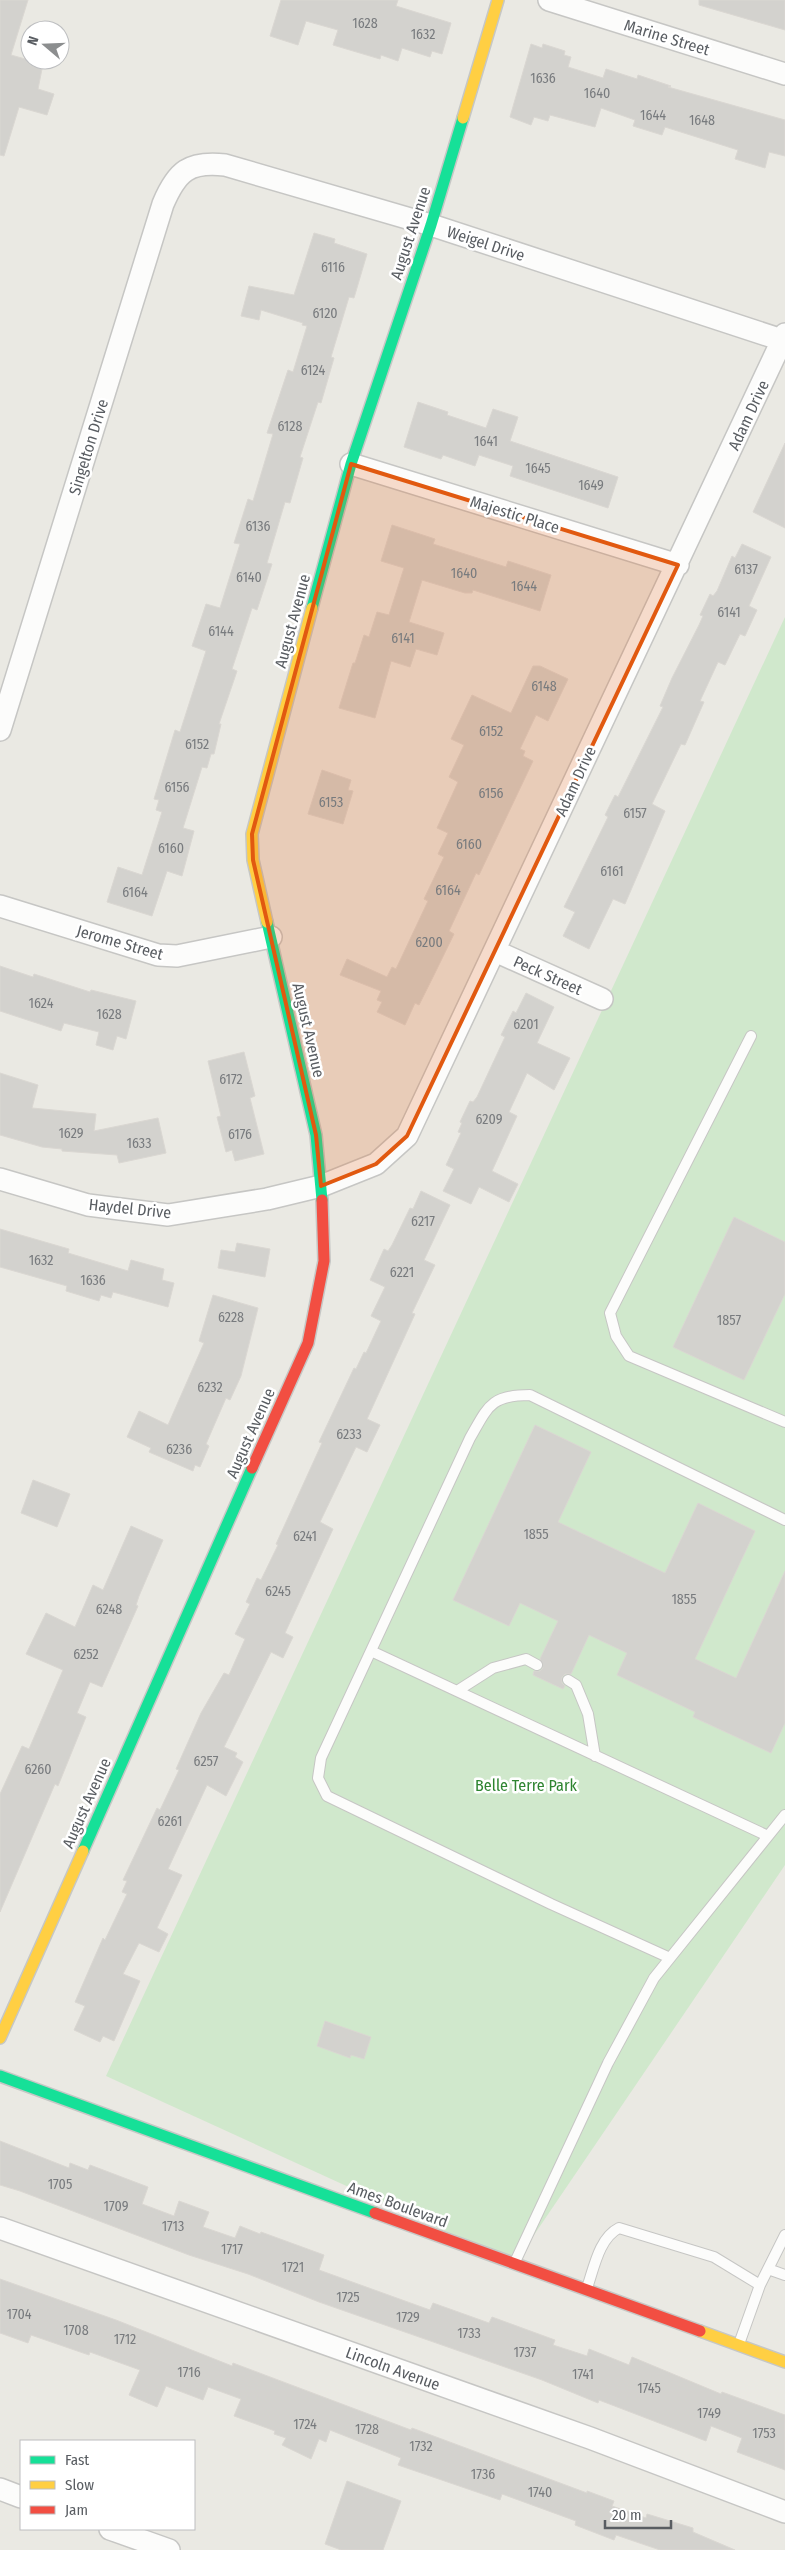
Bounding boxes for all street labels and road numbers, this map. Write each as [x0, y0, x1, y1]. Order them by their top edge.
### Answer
street label: Marine Street [622, 15, 713, 60]
street label: August Avenue [387, 184, 434, 282]
street label: Weigel Drive [444, 222, 527, 265]
street label: Adam Drive [724, 377, 773, 453]
street label: Singelton Drive [65, 397, 112, 497]
street label: Majestic Place [468, 492, 562, 537]
street label: August Avenue [271, 572, 314, 670]
street label: Adam Drive [551, 743, 600, 819]
street label: Jerome Street [74, 921, 166, 964]
street label: Peck Street [510, 952, 586, 999]
street label: August Avenue [288, 981, 329, 1079]
street label: Haydel Drive [88, 1195, 172, 1222]
street label: August Avenue [222, 1385, 279, 1481]
street label: August Avenue [58, 1755, 115, 1851]
street label: Ames Boulevard [345, 2178, 451, 2231]
street label: Lincoln Avenue [343, 2343, 443, 2394]

